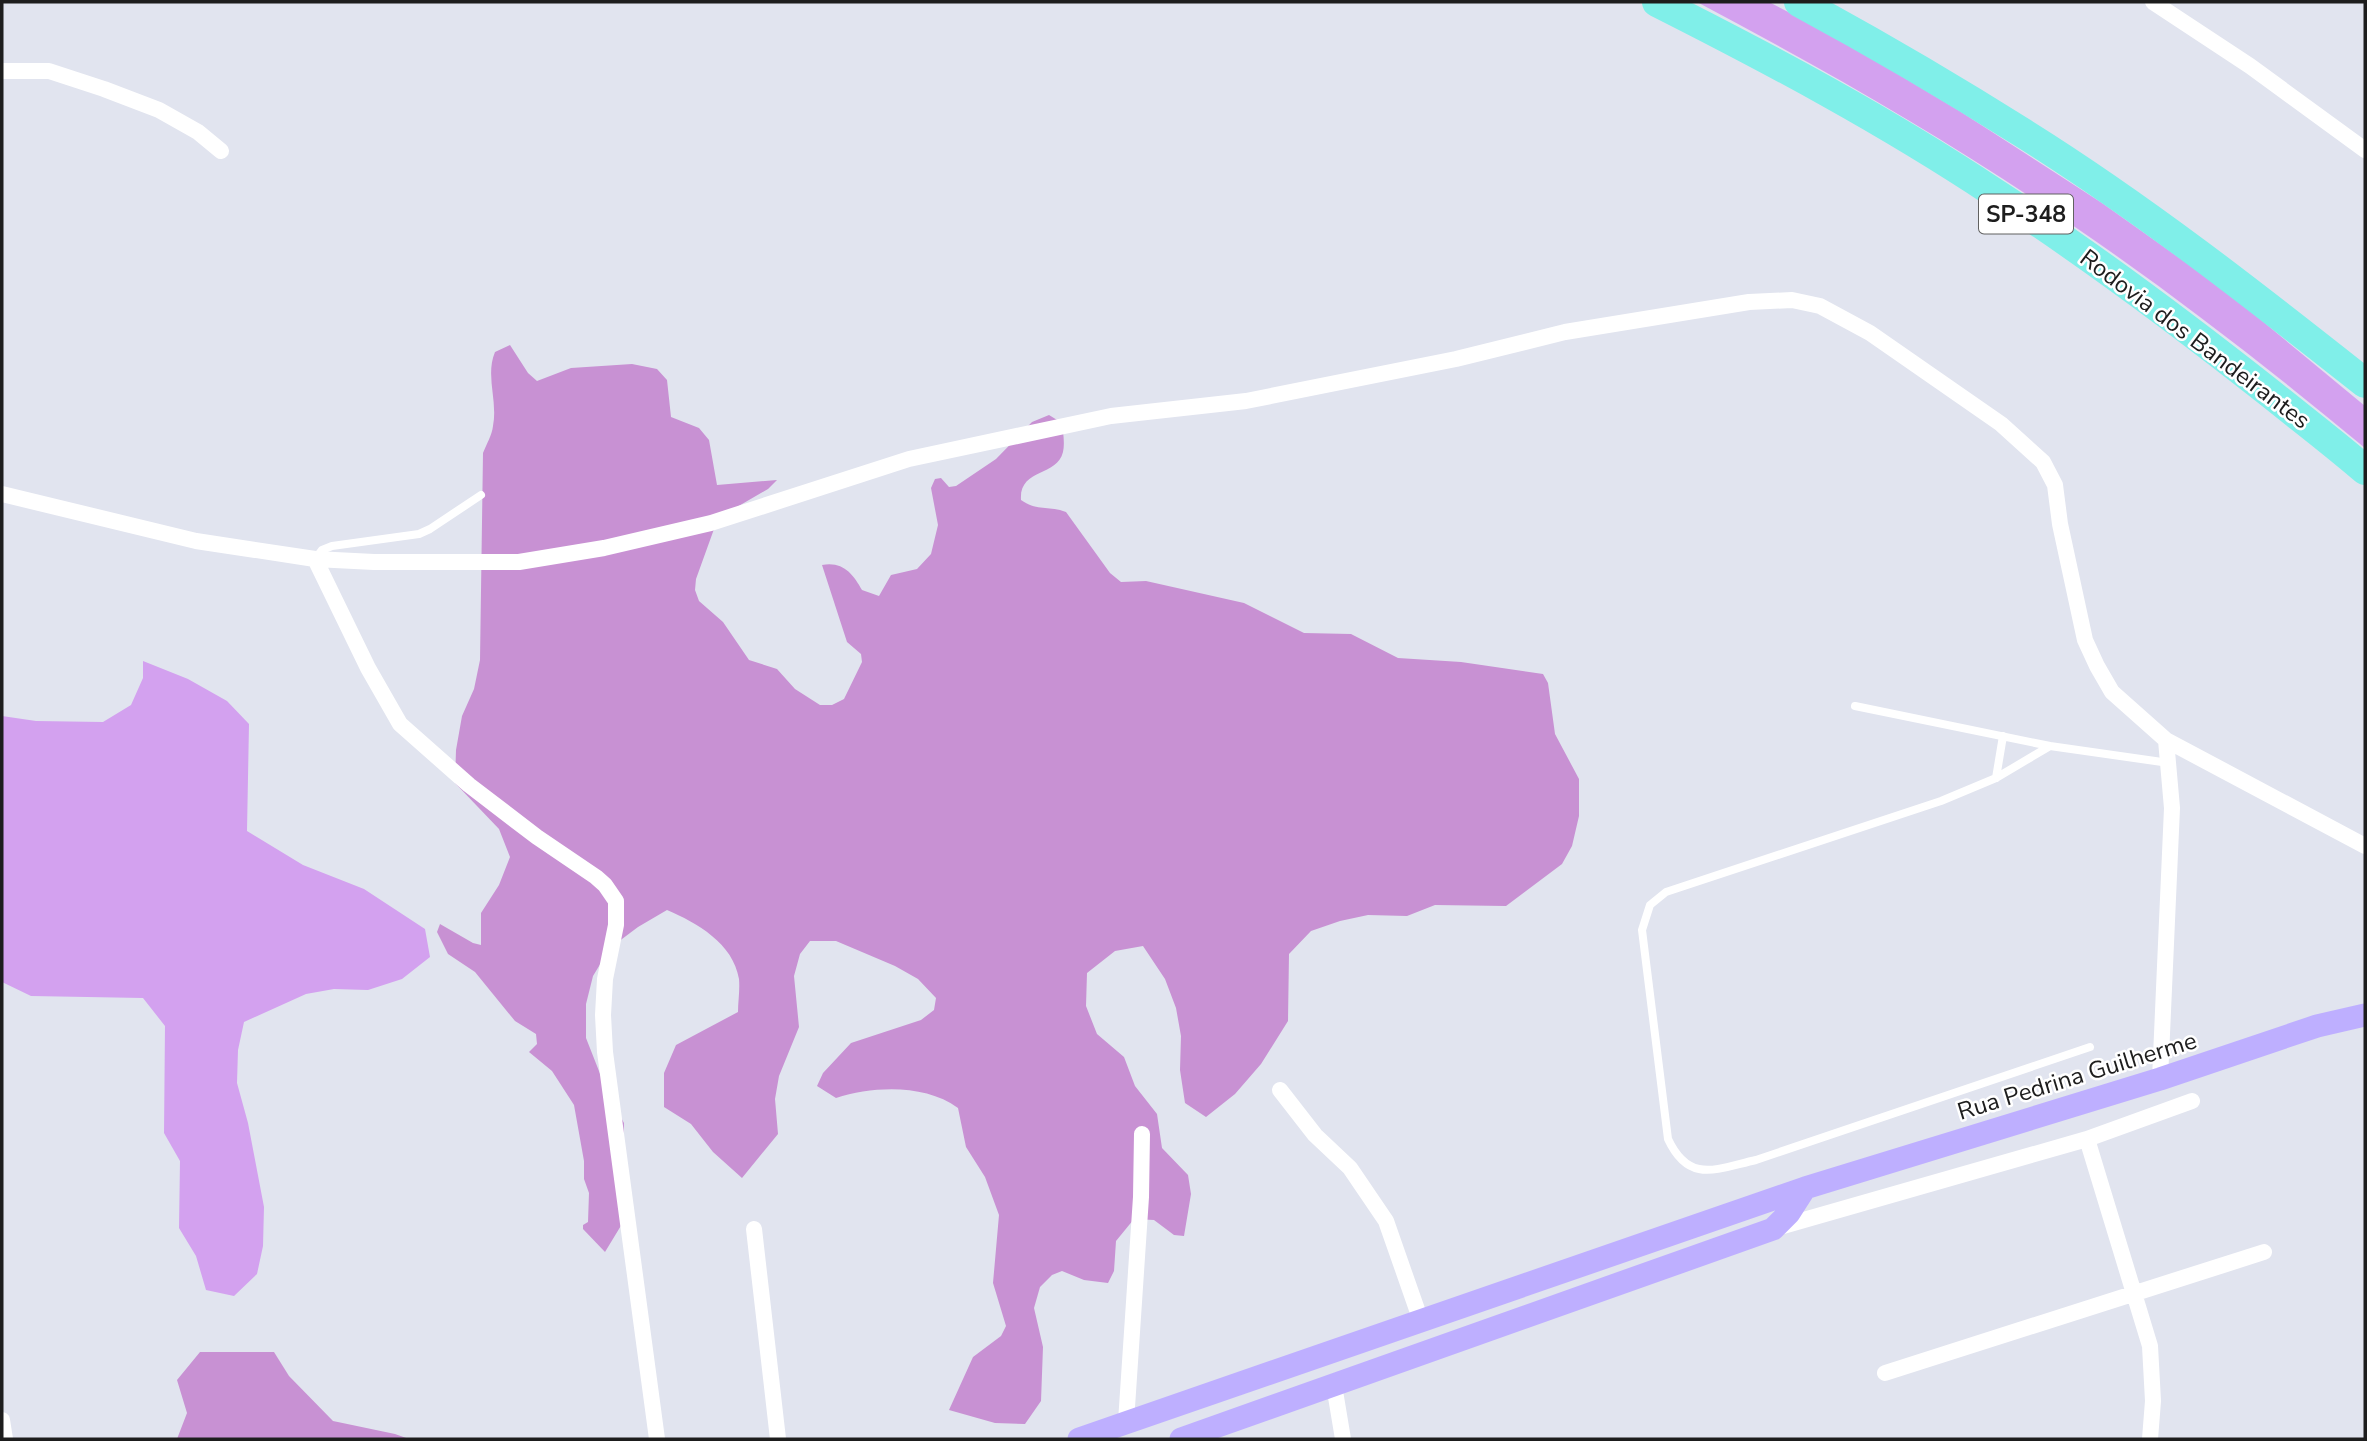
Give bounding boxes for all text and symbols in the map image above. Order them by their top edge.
road number: SP-348 [1979,195,2073,234]
street label: Rodovia dos Bandeirantes [2073,242,2317,436]
street label: Rua Pedrina Guilherme [1954,1024,2200,1128]

